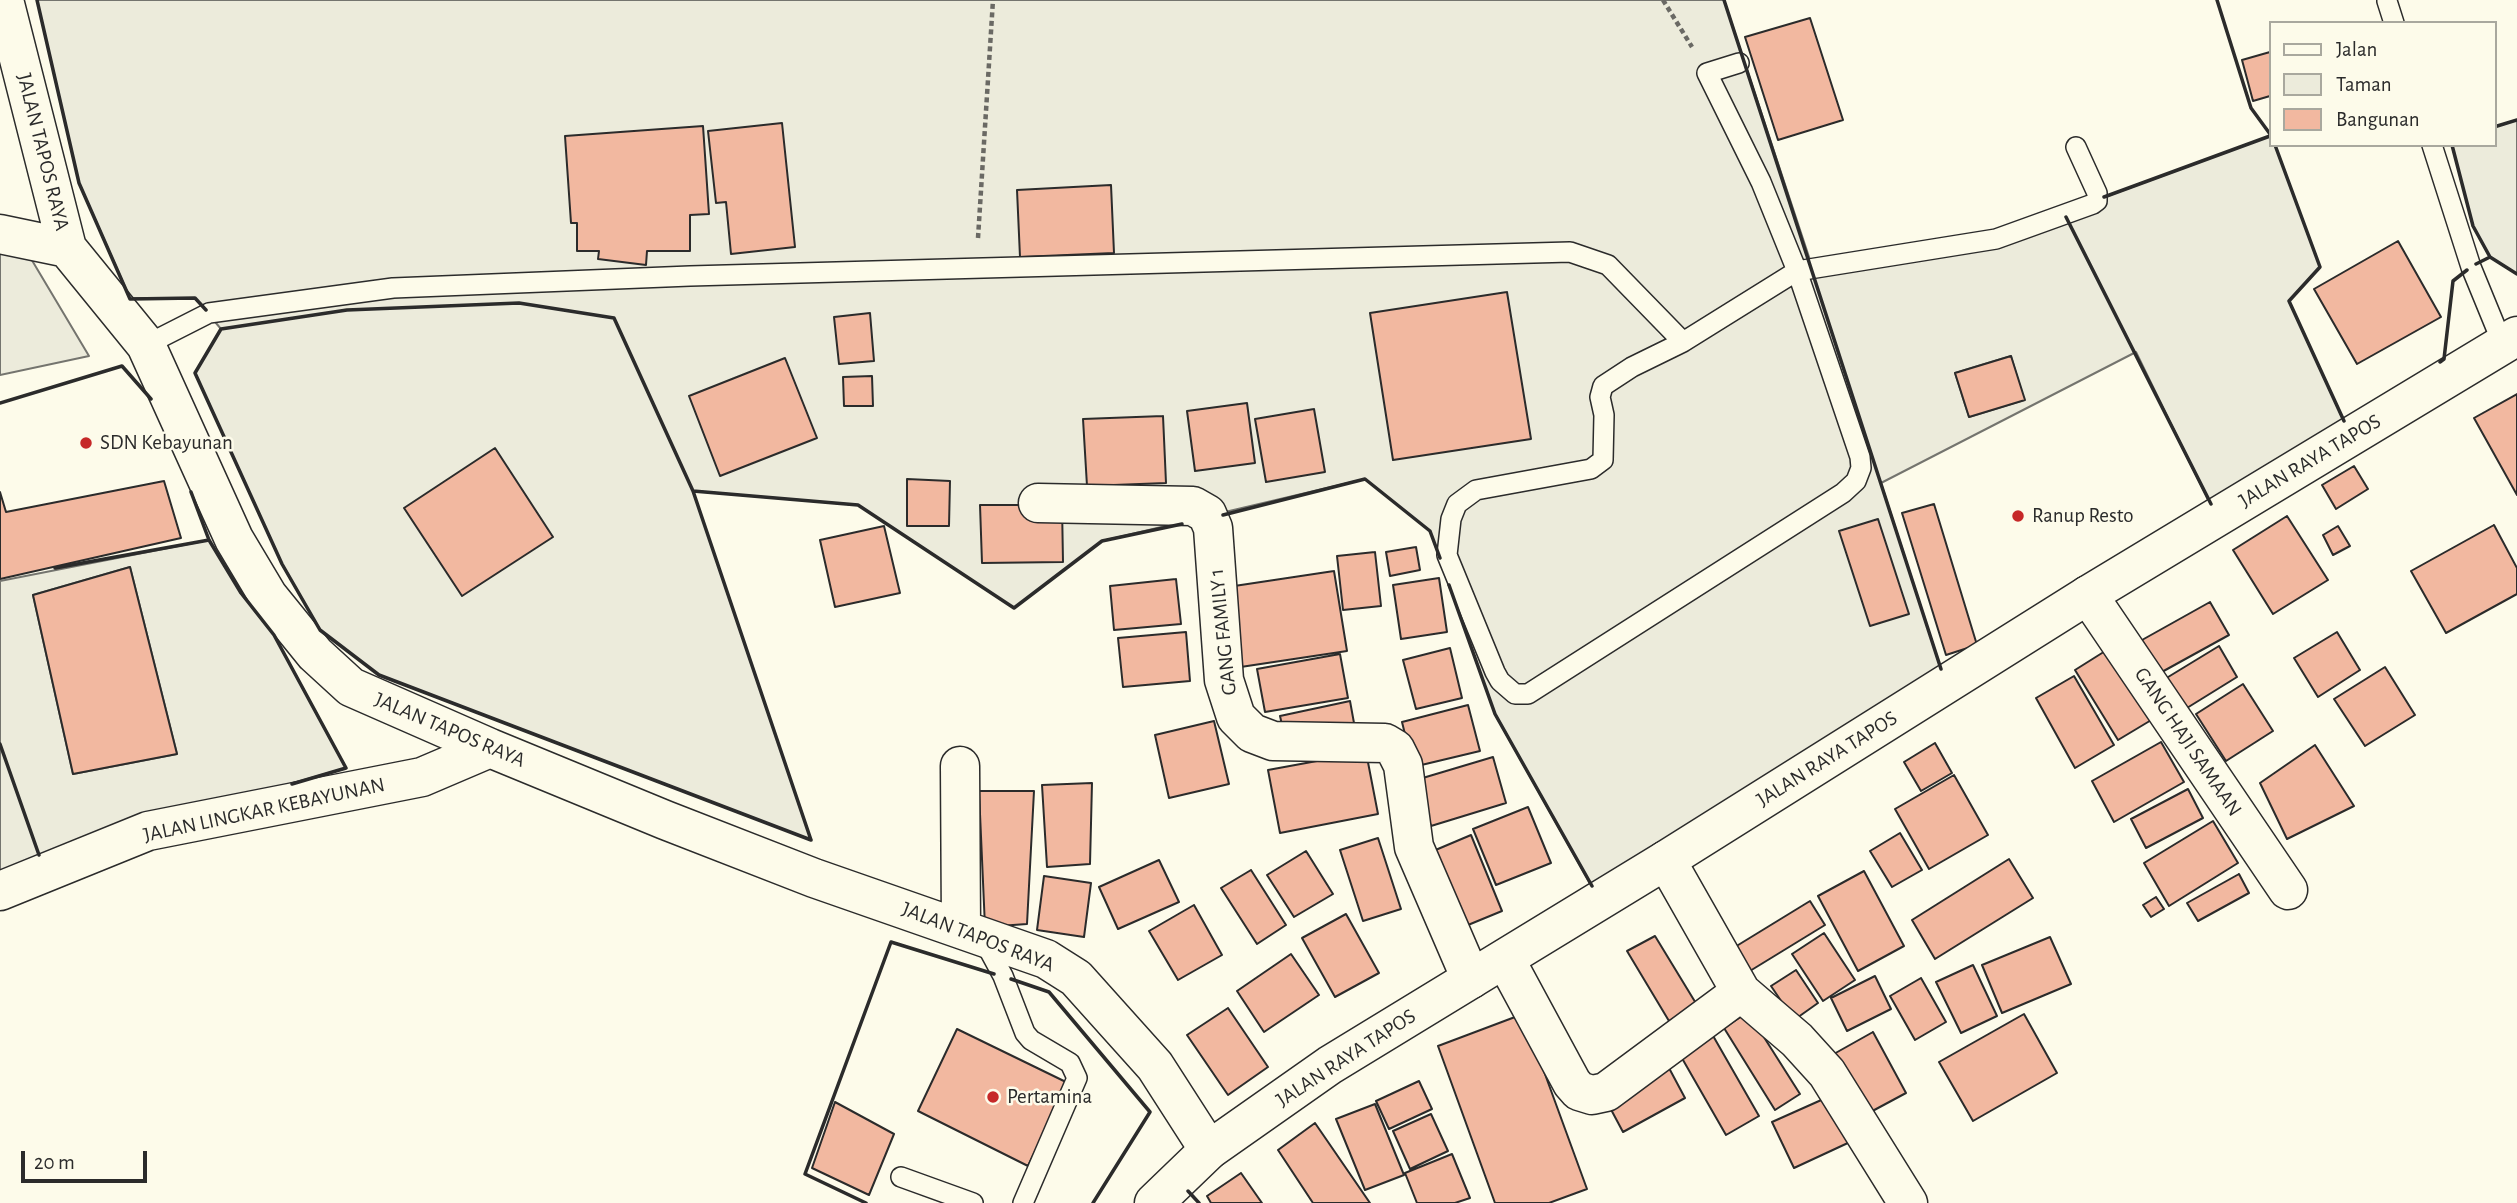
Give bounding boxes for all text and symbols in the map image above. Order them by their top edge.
legend [2268,21,2496,147]
text: Jalan [2336,39,2377,60]
street label: JALAN TAPOS RAYA [11,71,75,233]
text: Taman [2336,74,2392,95]
text: Bangunan [2336,109,2420,130]
street label: JALAN RAYA TAPOS [2234,409,2386,513]
place label: SDN Kebayunan [100,430,233,456]
marker: SDN Kebayunan [78,435,94,451]
place label: Ranup Resto [2032,503,2133,529]
marker: Ranup Resto [2010,508,2026,524]
street label: GANG FAMILY 1 [1204,567,1242,697]
street label: GANG HAJI SAMAAN [2129,663,2247,821]
street label: JALAN TAPOS RAYA [371,687,529,773]
street label: JALAN RAYA TAPOS [1752,706,1902,812]
street label: JALAN LINGKAR KEBAYUNAN [141,772,387,848]
street label: JALAN TAPOS RAYA [898,896,1058,978]
street label: JALAN RAYA TAPOS [1272,1004,1420,1112]
place label: Pertamina [1007,1084,1092,1110]
marker: Pertamina [985,1089,1001,1105]
scale bar [24,1136,150,1180]
text: 20 m [34,1152,75,1173]

